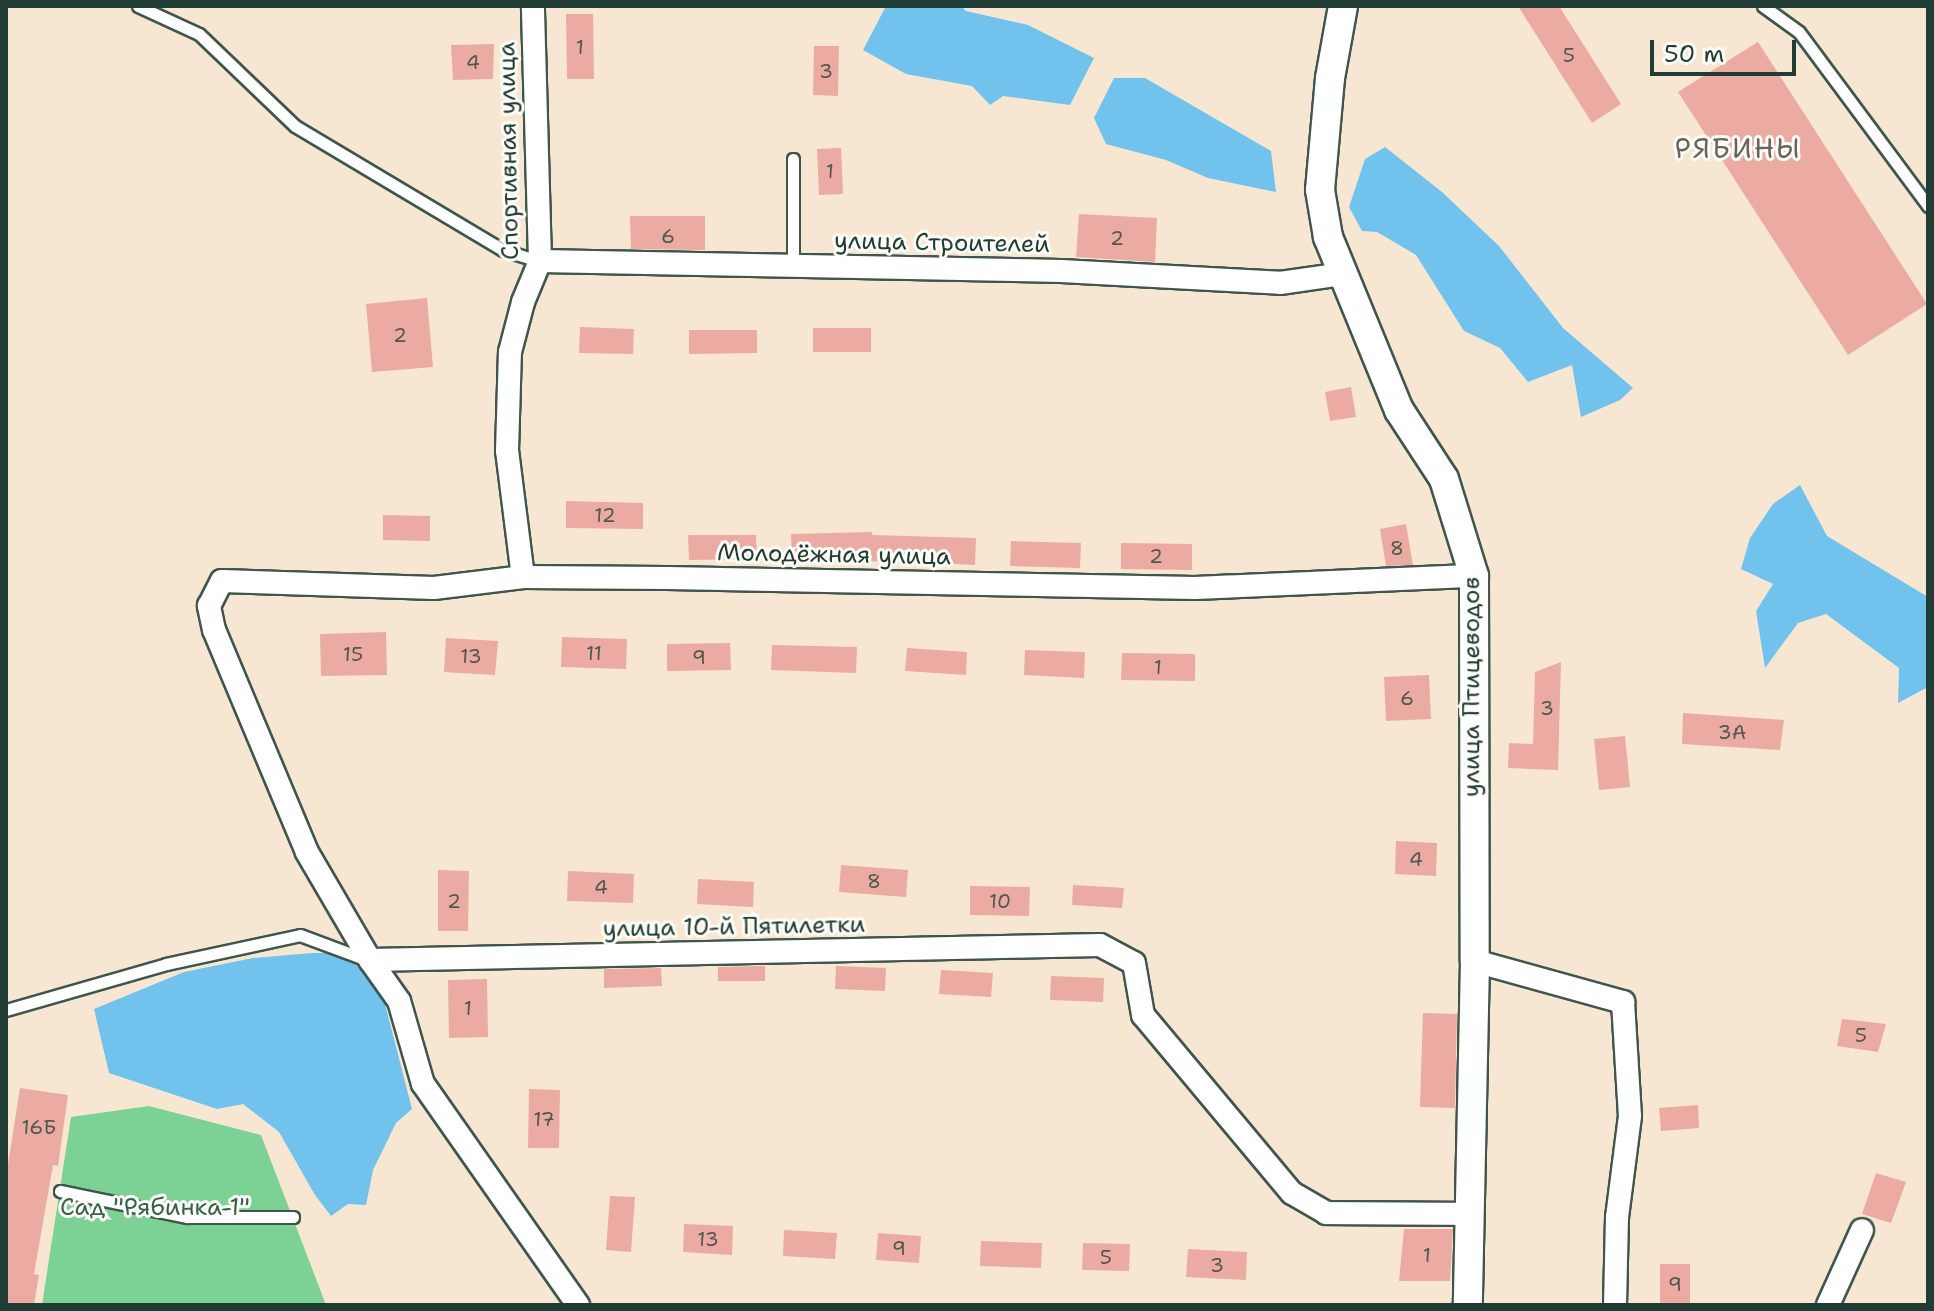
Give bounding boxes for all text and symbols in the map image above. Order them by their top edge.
scale bar [1654,24,1800,74]
house number: 1 [576,35,584,59]
text: 50 m [1664,38,1724,70]
street label: Спортивная улица [493,42,525,260]
house number: 5 [1563,43,1575,67]
house number: 4 [466,50,480,74]
house number: 3 [819,59,833,83]
district label: РЯБИНЫ [1674,131,1802,165]
house number: 1 [826,159,834,183]
house number: 6 [661,224,675,248]
house number: 2 [1110,226,1124,250]
street label: улица Строителей [834,227,1050,259]
house number: 2 [393,323,407,347]
house number: 12 [594,503,616,527]
house number: 8 [1390,536,1404,560]
street label: Молодёжная улица [717,539,951,571]
house number: 2 [1149,544,1163,568]
street label: улица Птицеводов [1458,577,1486,797]
house number: 11 [586,641,602,665]
house number: 15 [343,642,363,666]
house number: 13 [460,644,482,668]
house number: 9 [692,645,706,669]
house number: 1 [1154,655,1162,679]
house number: 6 [1400,686,1414,710]
house number: 3 [1540,696,1554,720]
house number: 3А [1718,720,1746,744]
house number: 4 [1409,847,1423,871]
house number: 8 [867,869,881,893]
house number: 4 [594,875,608,899]
house number: 2 [447,889,461,913]
house number: 10 [989,889,1011,913]
street label: улица 10-й Пятилетки [603,910,865,944]
house number: 1 [464,996,472,1020]
house number: 5 [1855,1023,1867,1047]
house number: 17 [533,1107,555,1131]
house number: 16Б [22,1115,56,1139]
park label: Сад "Рябинка-1" [60,1194,250,1222]
house number: 13 [697,1227,719,1251]
house number: 9 [892,1236,906,1260]
house number: 1 [1423,1243,1431,1267]
house number: 5 [1100,1245,1112,1269]
house number: 3 [1210,1253,1224,1277]
house number: 9 [1668,1272,1682,1296]

